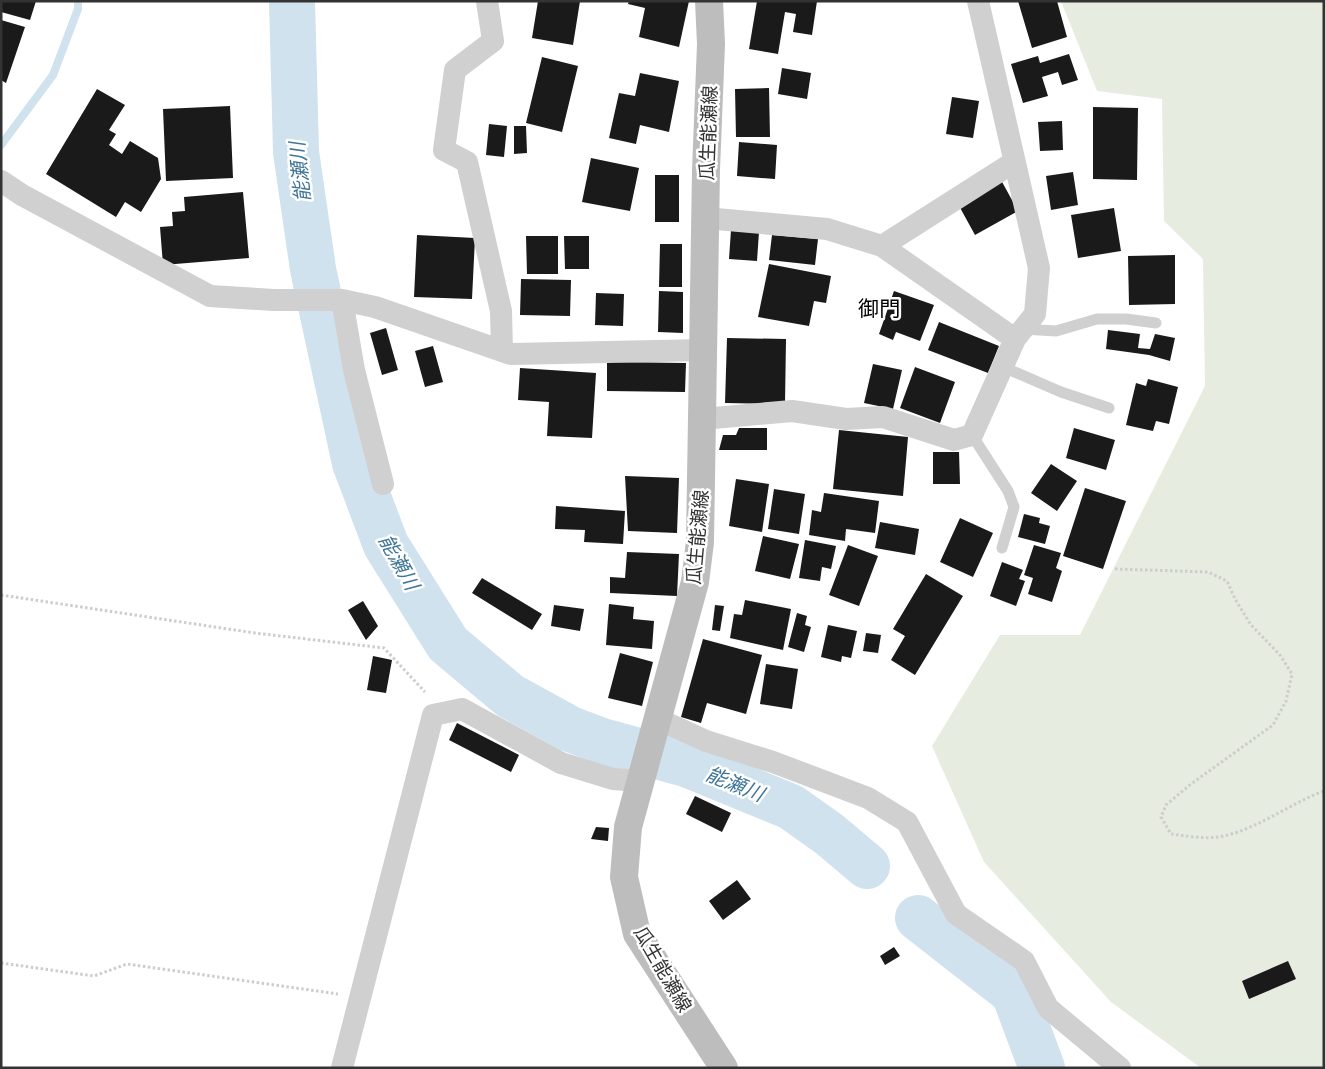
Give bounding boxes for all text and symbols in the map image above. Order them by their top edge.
street label: 瓜生能瀬線 [697,85,721,181]
water label: 能瀬川 [287,139,314,203]
district label: 御門 [858,298,900,320]
street label: 瓜生能瀬線 [684,489,712,585]
water label: 能瀬川 [375,531,423,595]
water label: 能瀬川 [703,763,768,806]
street label: 瓜生能瀬線 [630,923,695,1016]

